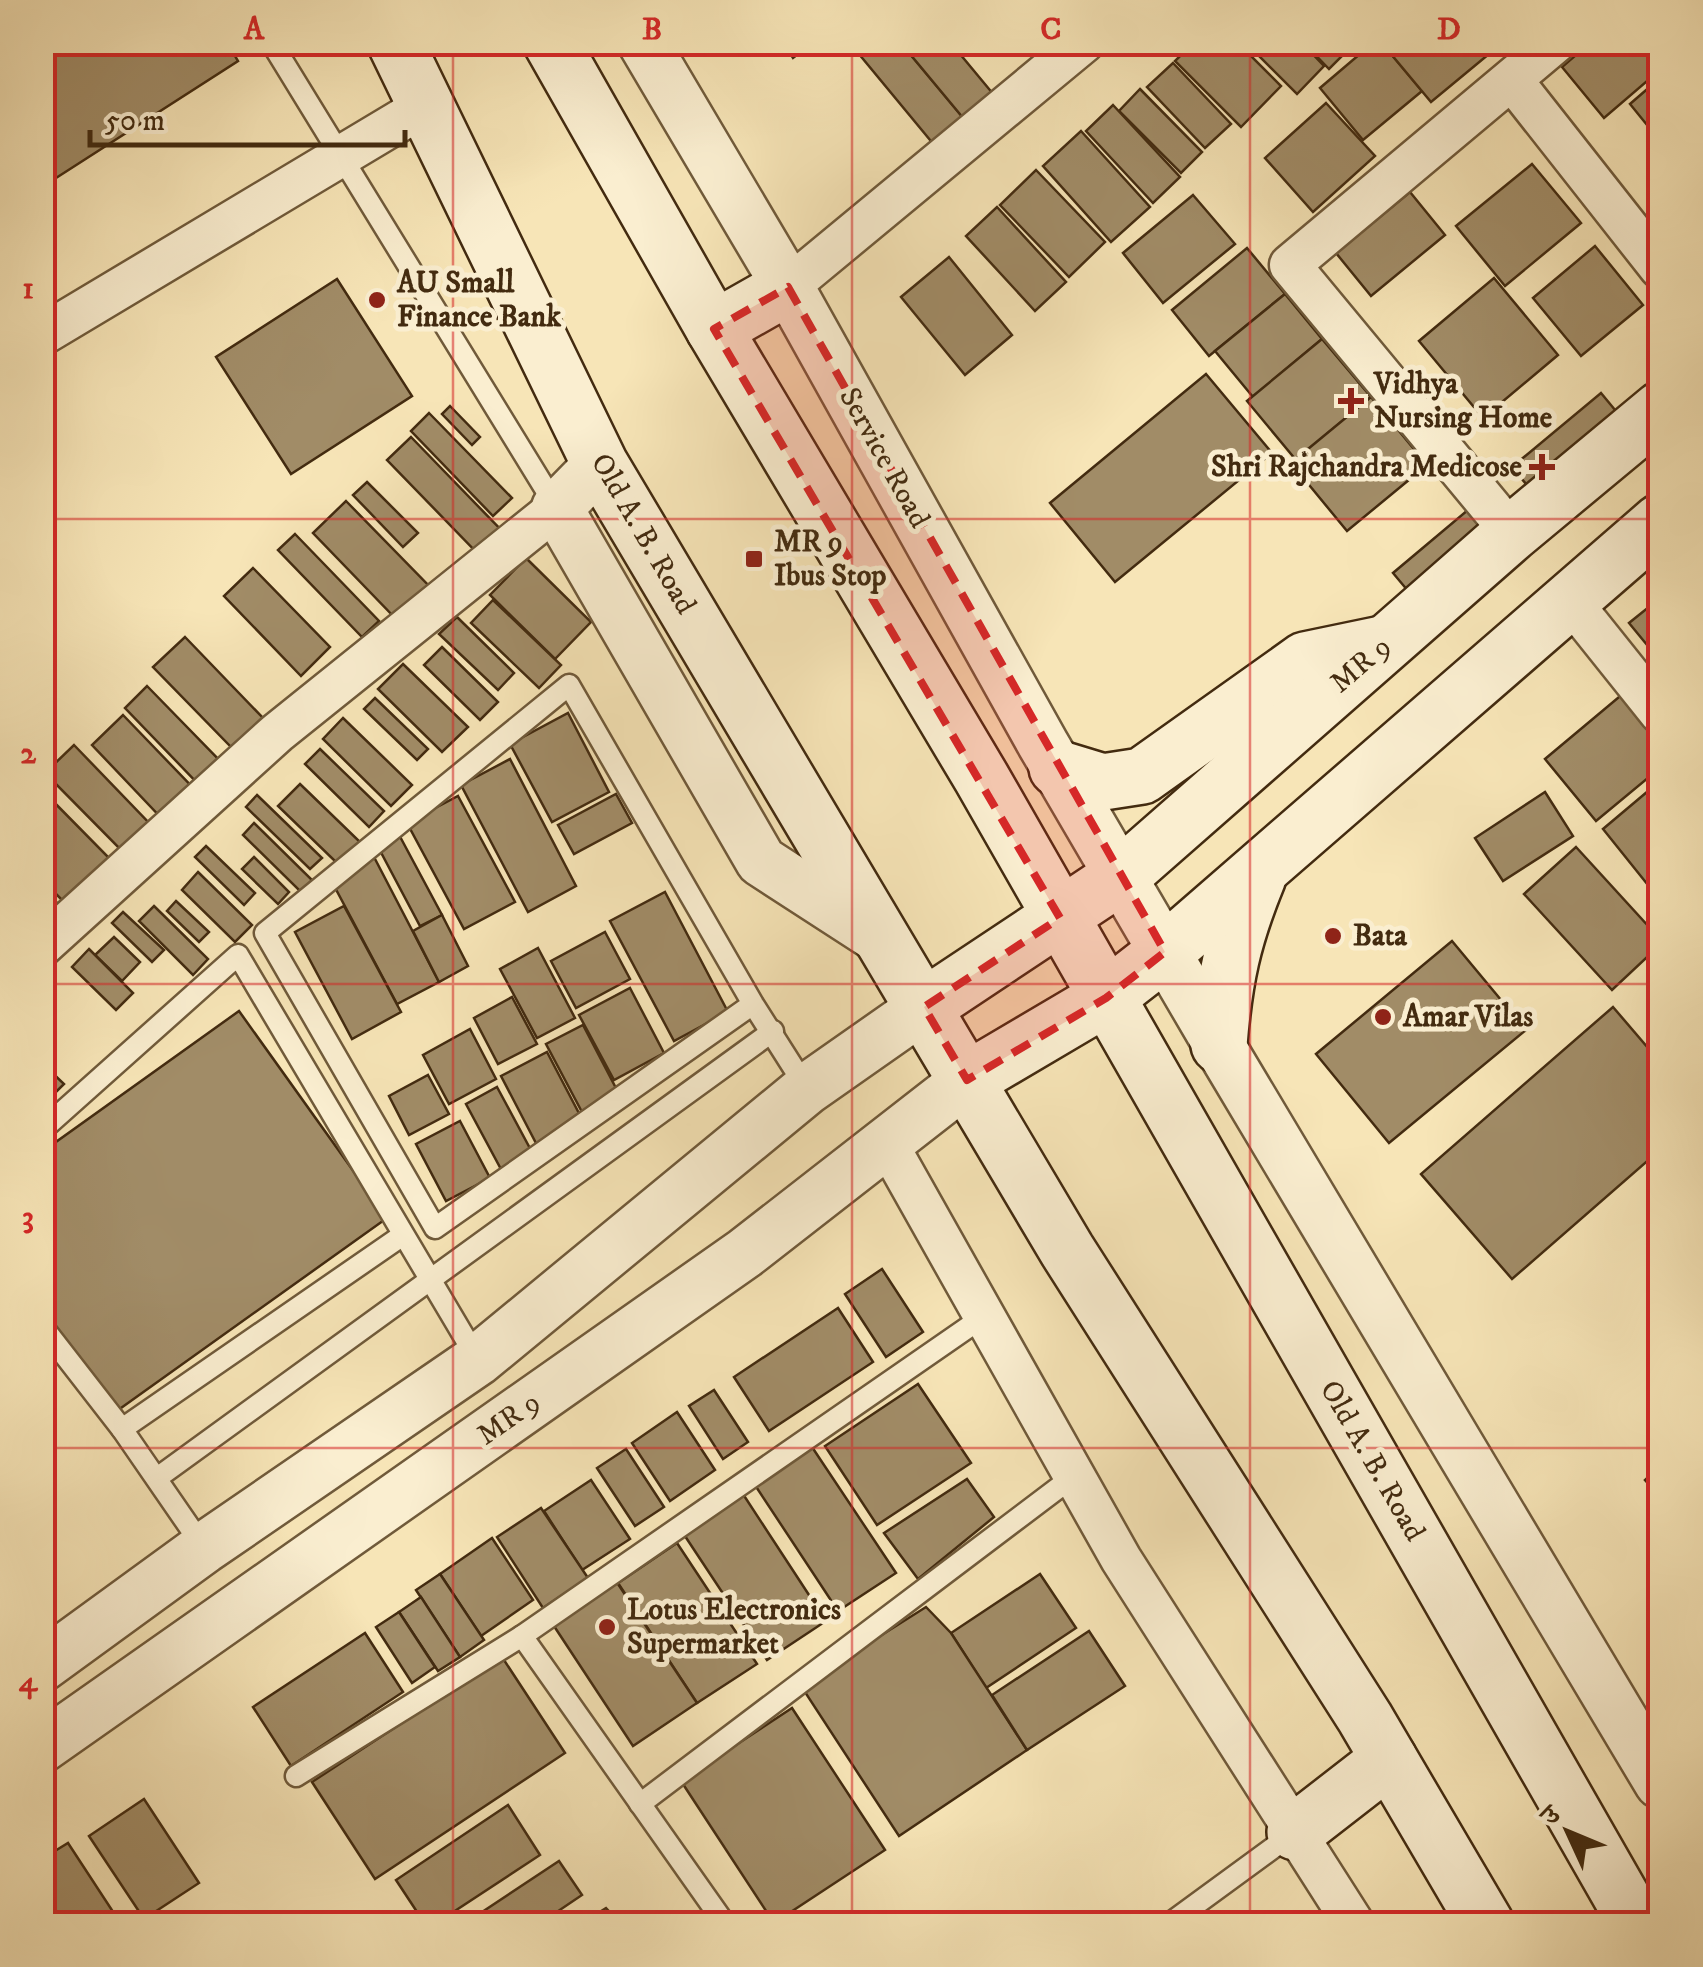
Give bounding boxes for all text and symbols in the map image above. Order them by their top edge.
text: A [243,10,266,50]
text: B [642,10,662,50]
text: C [1040,10,1062,50]
text: D [1437,10,1461,50]
scale bar [90,85,405,147]
text: 50 m [105,103,165,140]
place label: AU Small Finance Bank [396,265,562,336]
text: 1 [22,269,34,309]
marker: AU Small Finance Bank [366,289,388,311]
place label: Vidhya Nursing Home [1373,366,1553,437]
street label: Service Road [830,381,938,535]
marker: Vidhya Nursing Home [1338,388,1364,414]
street label: Old A. B. Road [582,447,704,621]
place label: Shri Rajchandra Medicose [1211,449,1523,486]
marker: Shri Rajchandra Medicose [1531,456,1553,478]
place label: MR 9 Ibus Stop [774,524,886,595]
marker: MR 9 Ibus Stop [743,548,765,570]
street label: MR 9 [1323,628,1399,702]
text: 2 [20,734,36,774]
place label: Bata [1353,918,1408,955]
marker: Bata [1322,925,1344,947]
place label: Amar Vilas [1402,999,1533,1036]
marker: Amar Vilas [1372,1006,1394,1028]
text: 3 [22,1198,34,1238]
street label: Old A. B. Road [1311,1374,1433,1548]
street label: MR 9 [470,1384,548,1454]
place label: Lotus Electronics Supermarket [627,1592,841,1663]
marker: Lotus Electronics Supermarket [596,1616,618,1638]
text: 4 [19,1662,39,1702]
north arrow [1518,1782,1618,1882]
text: उ [1532,1797,1570,1834]

